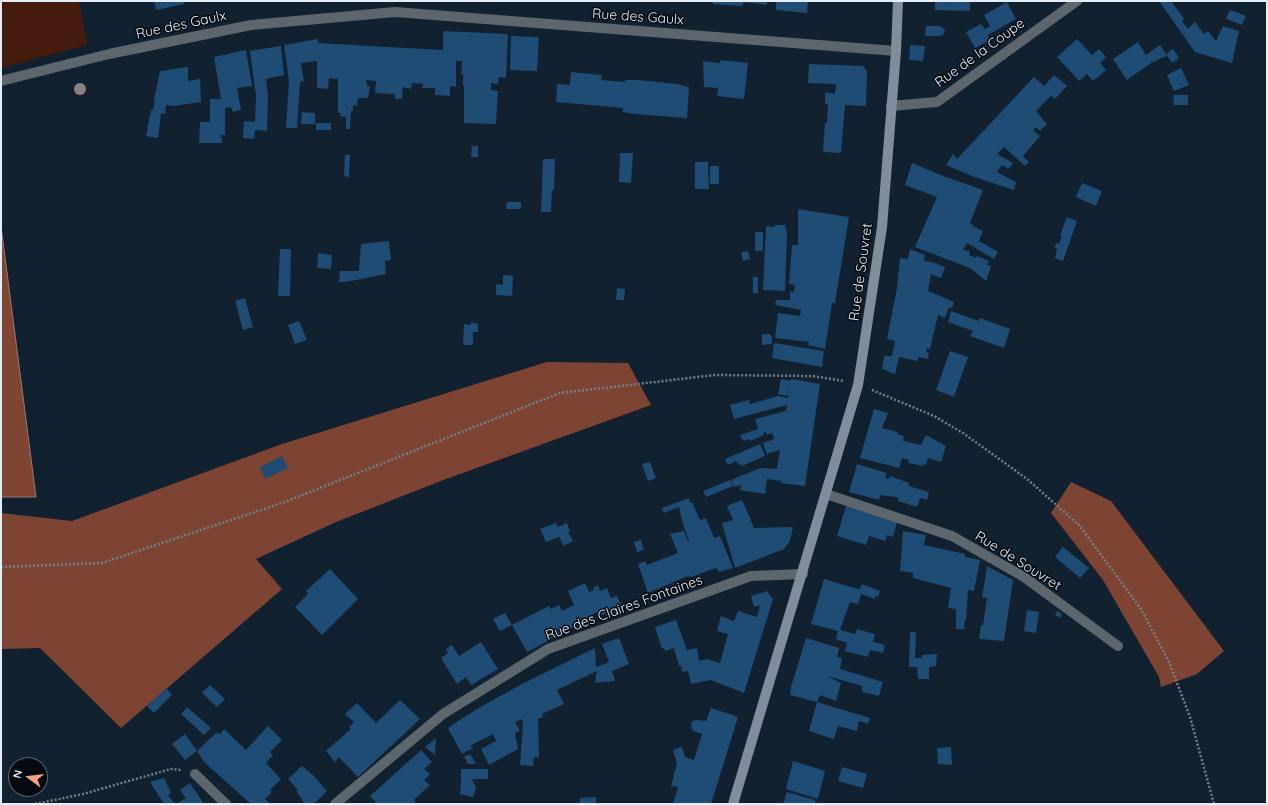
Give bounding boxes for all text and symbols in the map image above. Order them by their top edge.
street label: Rue des Gaulx [592,5,684,29]
street label: Rue des Gaulx [134,7,228,43]
street label: Rue de la Coupe [932,15,1028,91]
street label: Rue de Souvret [846,222,876,322]
street label: Rue de Souvret [972,528,1064,594]
street label: Rue des Claires Fontaines [543,572,705,644]
north arrow [8,757,48,797]
text: N [10,768,25,780]

